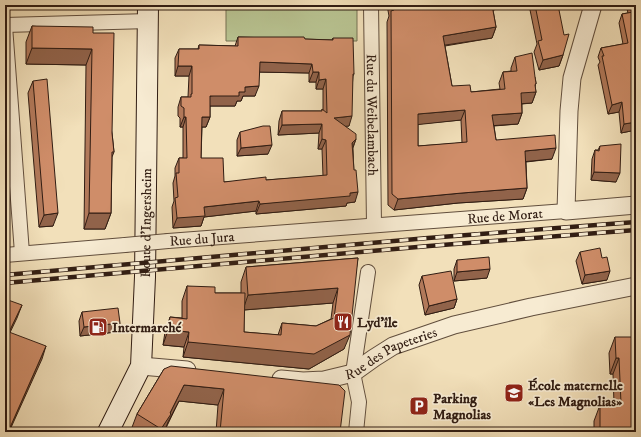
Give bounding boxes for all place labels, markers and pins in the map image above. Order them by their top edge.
restaurant icon: Lyd'île [332,311,354,333]
place label: Lyd'île [357,314,398,332]
fuel station icon: Intermarché [87,316,109,338]
place label: Intermarché [112,319,181,337]
place label: École maternelle «Les Magnolias» [528,377,623,411]
school or university icon: École maternelle «Les Magnolias» [503,382,525,404]
place label: Parking Magnolias [433,390,491,424]
parking icon: Parking Magnolias [408,395,430,417]

